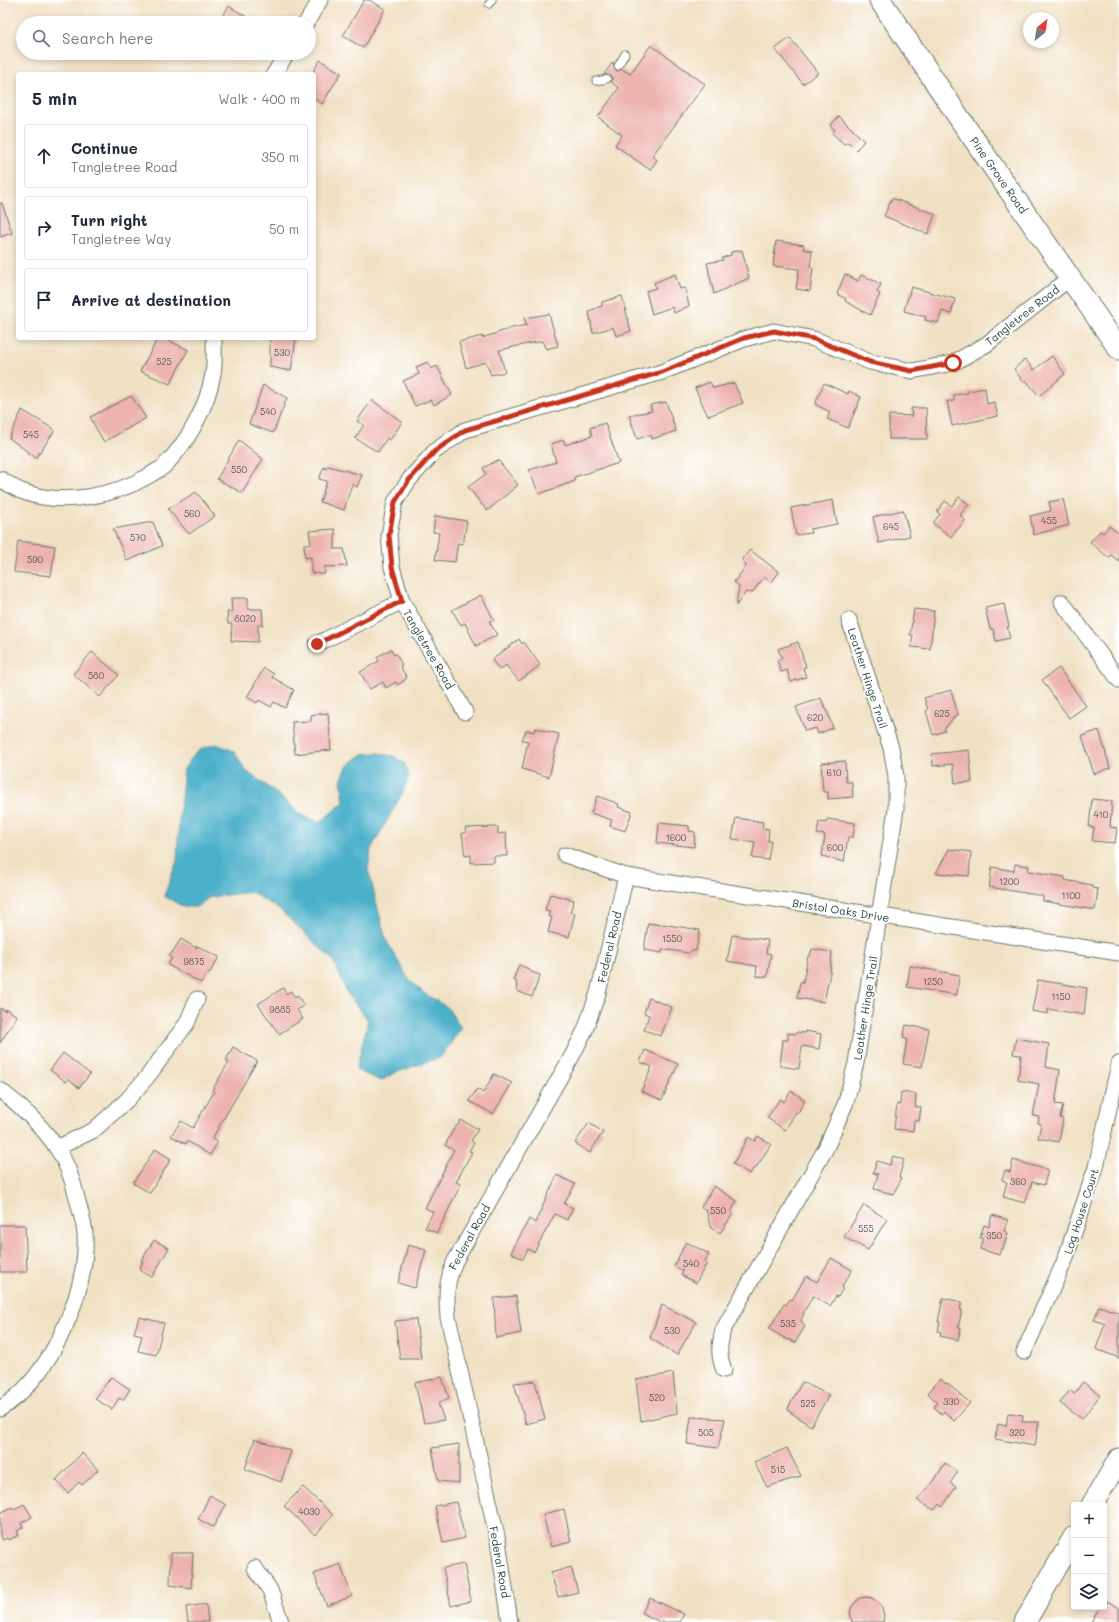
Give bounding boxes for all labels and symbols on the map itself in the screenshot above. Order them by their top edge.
north arrow [1023,12,1059,48]
street label: Pine Grove Road [967,134,1031,216]
street label: Tangletree Road [982,281,1062,349]
house number: 530 [274,347,290,358]
route start [944,354,962,372]
house number: 525 [156,356,172,367]
house number: 540 [260,406,276,417]
house number: 545 [23,429,39,440]
house number: 550 [231,464,247,475]
house number: 560 [184,508,201,519]
house number: 455 [1041,515,1057,526]
house number: 645 [883,521,899,532]
house number: 570 [130,532,146,543]
house number: 590 [27,554,44,565]
street label: Tangletree Road [400,606,458,692]
house number: 8020 [234,613,256,624]
street label: Leather Hinge Trail [845,626,891,730]
route end [308,635,326,653]
house number: 580 [88,670,105,681]
house number: 625 [934,708,950,719]
house number: 620 [807,712,823,723]
house number: 610 [826,767,842,778]
house number: 410 [1094,809,1109,820]
house number: 1600 [666,832,687,843]
house number: 600 [827,842,844,853]
house number: 1200 [999,876,1020,887]
house number: 1100 [1061,890,1081,901]
street label: Bristol Oaks Drive [791,895,891,925]
street label: Federal Road [594,910,624,984]
house number: 1550 [662,933,682,944]
street label: Leather Hinge Trail [849,955,881,1061]
house number: 9875 [183,956,205,967]
house number: 1250 [923,976,943,987]
house number: 1150 [1052,991,1071,1002]
house number: 9885 [269,1004,291,1015]
street label: Log House Court [1060,1166,1102,1256]
house number: 360 [1010,1176,1027,1187]
street label: Federal Road [445,1202,493,1272]
house number: 550 [710,1205,726,1216]
house number: 555 [858,1223,874,1234]
house number: 350 [986,1230,1002,1241]
house number: 540 [683,1258,699,1269]
house number: 535 [780,1318,796,1329]
house number: 530 [664,1325,680,1336]
house number: 520 [649,1392,665,1403]
house number: 330 [943,1396,959,1407]
house number: 525 [800,1398,816,1409]
house number: 505 [698,1427,714,1438]
house number: 320 [1009,1427,1025,1438]
house number: 515 [771,1464,785,1475]
house number: 4030 [298,1506,320,1517]
street label: Federal Road [486,1525,514,1599]

